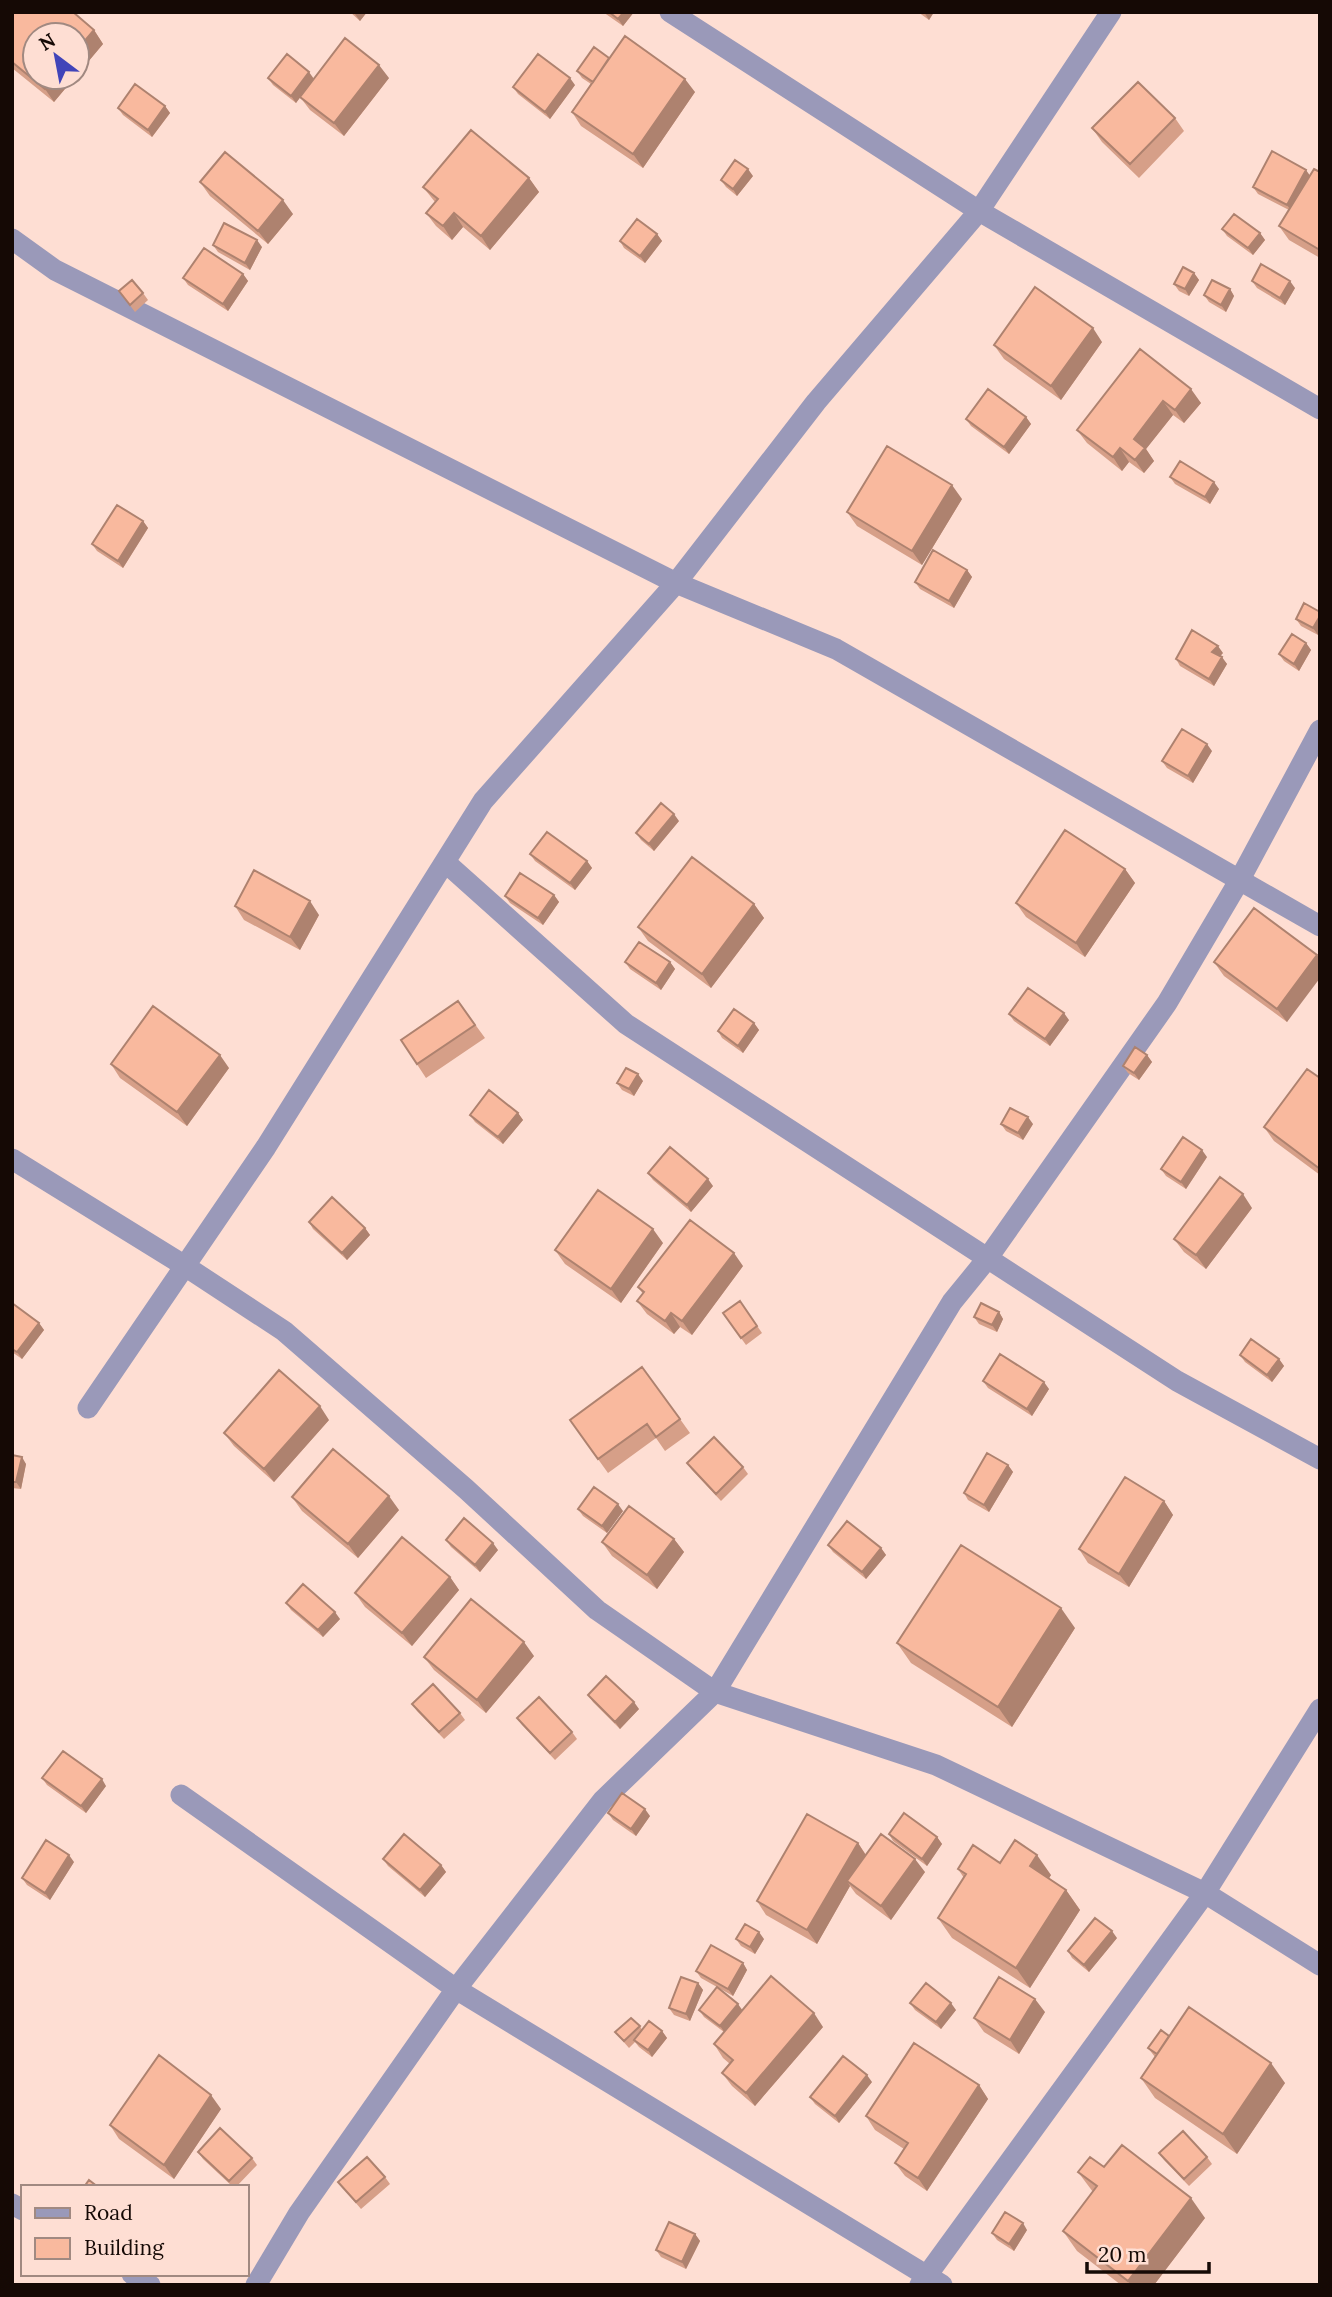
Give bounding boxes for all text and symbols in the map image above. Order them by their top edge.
north arrow [21,21,91,91]
text: N [34,27,60,56]
legend [21,2185,248,2276]
text: Road [84,2199,133,2226]
scale bar [1087,2230,1210,2274]
text: Building [84,2234,164,2261]
text: 20 m [1098,2241,1147,2268]

